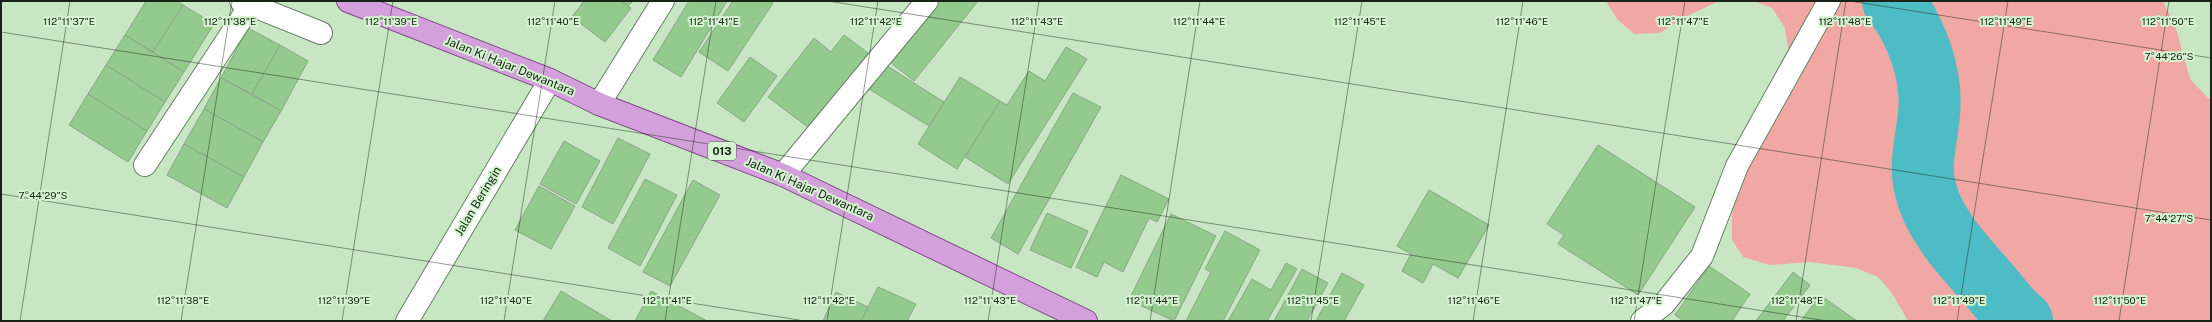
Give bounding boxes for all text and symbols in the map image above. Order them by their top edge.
text: 112°11'37"E [43,15,95,27]
text: 112°11'38"E [204,15,256,27]
text: 112°11'39"E [365,15,417,27]
text: 112°11'40"E [527,15,579,27]
text: 112°11'41"E [689,15,739,27]
text: 112°11'42"E [850,15,902,27]
text: 112°11'43"E [1011,15,1063,27]
text: 112°11'44"E [1173,15,1225,27]
text: 112°11'45"E [1334,15,1386,27]
text: 112°11'46"E [1496,15,1548,27]
text: 112°11'47"E [1657,15,1709,27]
text: 112°11'48"E [1819,15,1871,27]
text: 112°11'49"E [1980,15,2032,27]
text: 112°11'50"E [2142,15,2194,27]
street label: Jalan Ki Hajar Dewantara [443,34,577,98]
text: 7°44'26"S [2145,50,2194,62]
road number: 013 [708,142,736,160]
street label: Jalan Ki Hajar Dewantara [744,154,876,224]
street label: Jalan Beringin [452,164,504,238]
text: 7°44'29"S [19,189,68,201]
text: 7°44'27"S [2145,212,2194,224]
text: 112°11'38"E [157,294,209,306]
text: 112°11'39"E [318,294,370,306]
text: 112°11'40"E [480,294,532,306]
text: 112°11'41"E [642,294,692,306]
text: 112°11'42"E [803,294,855,306]
text: 112°11'43"E [964,294,1016,306]
text: 112°11'44"E [1126,294,1178,306]
text: 112°11'45"E [1287,294,1339,306]
text: 112°11'46"E [1448,294,1500,306]
text: 112°11'47"E [1610,294,1662,306]
text: 112°11'48"E [1771,294,1823,306]
text: 112°11'49"E [1933,294,1985,306]
text: 112°11'50"E [2094,294,2146,306]

